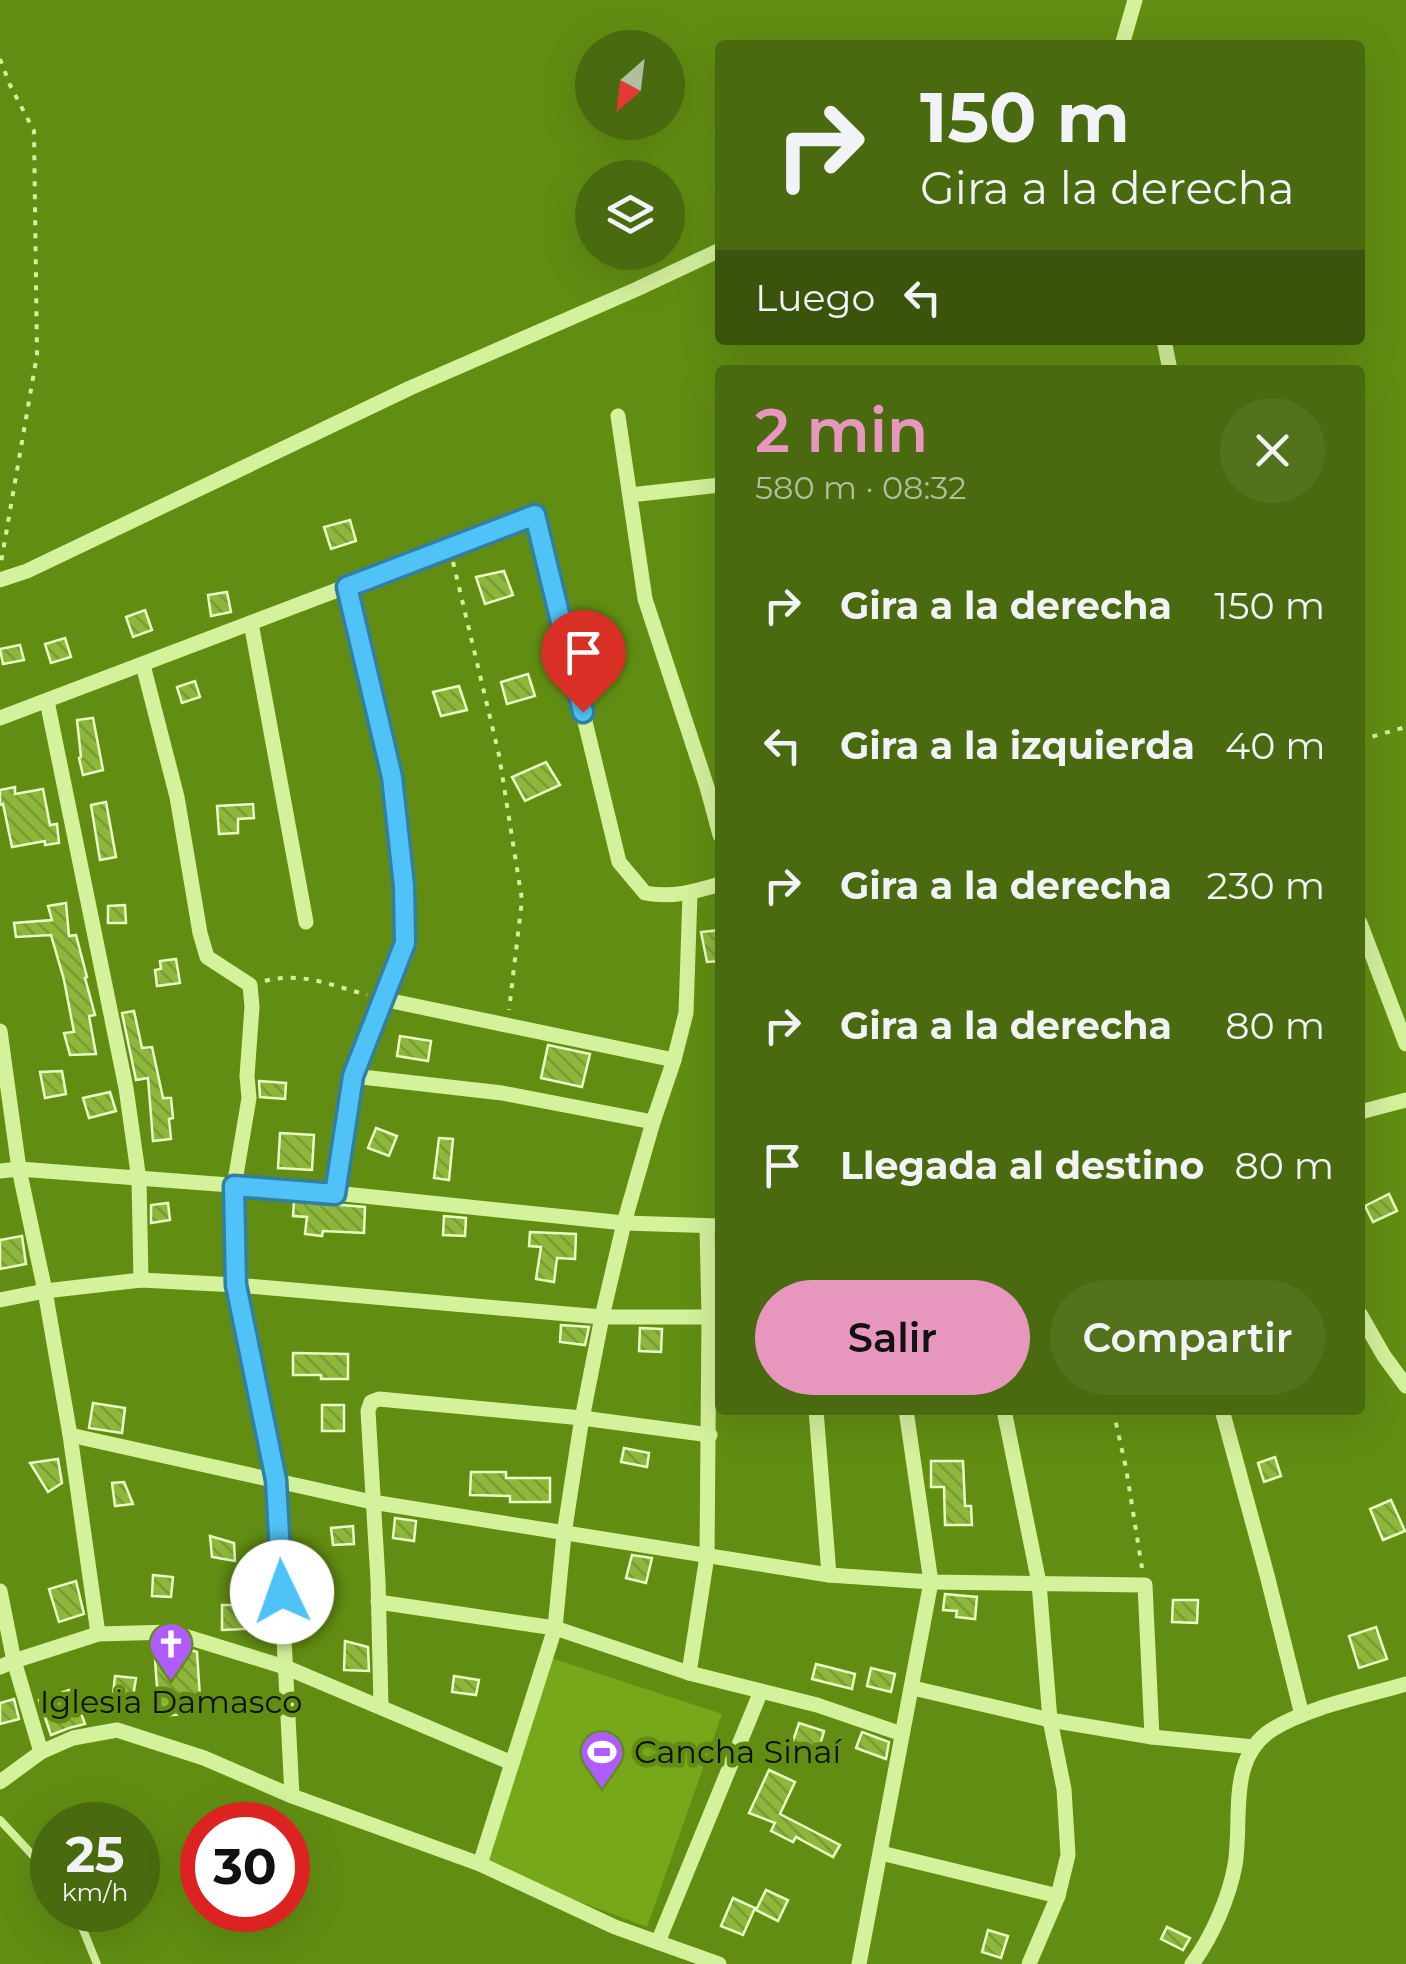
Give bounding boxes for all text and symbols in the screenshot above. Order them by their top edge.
north arrow [575,30,685,140]
map controls [575,30,685,270]
text: 150 m [920,74,1130,160]
icon: right [755,80,885,210]
button: layers [575,160,685,270]
text: Gira a la derecha [920,160,1295,215]
icon: left [895,270,950,325]
text: Luego [755,274,875,321]
text: 2 min [755,394,928,467]
button: close [1220,398,1325,503]
text: 580 m · 08:32 [755,468,966,507]
icon: right [755,578,810,633]
text: Gira a la derecha [840,582,1172,629]
text: 150 m [1214,582,1325,629]
pin [541,610,626,713]
icon: arrive [556,625,611,680]
icon: left [755,718,810,773]
text: Gira a la izquierda [840,722,1195,769]
text: 40 m [1225,722,1326,769]
icon: right [755,858,810,913]
text: Gira a la derecha [840,862,1172,909]
text: 230 m [1207,862,1325,909]
icon: right [755,998,810,1053]
text: Gira a la derecha [840,1002,1172,1049]
text: 80 m [1225,1002,1325,1049]
icon: arrive [755,1138,810,1193]
text: Llegada al destino [840,1142,1204,1189]
text: 80 m [1234,1142,1334,1189]
button: Salir [755,1280,1030,1395]
button: Compartir [1050,1280,1325,1395]
position arrow [230,1540,334,1644]
church icon: Iglesia Damasco [148,1621,194,1682]
place label: Iglesia Damasco [40,1682,302,1721]
sports icon: Cancha Sinaí [579,1729,625,1790]
place label: Cancha Sinaí [634,1732,842,1771]
speed limit sign: 30 [180,1802,310,1932]
text: 25 [65,1824,125,1885]
text: km/h [62,1877,128,1907]

